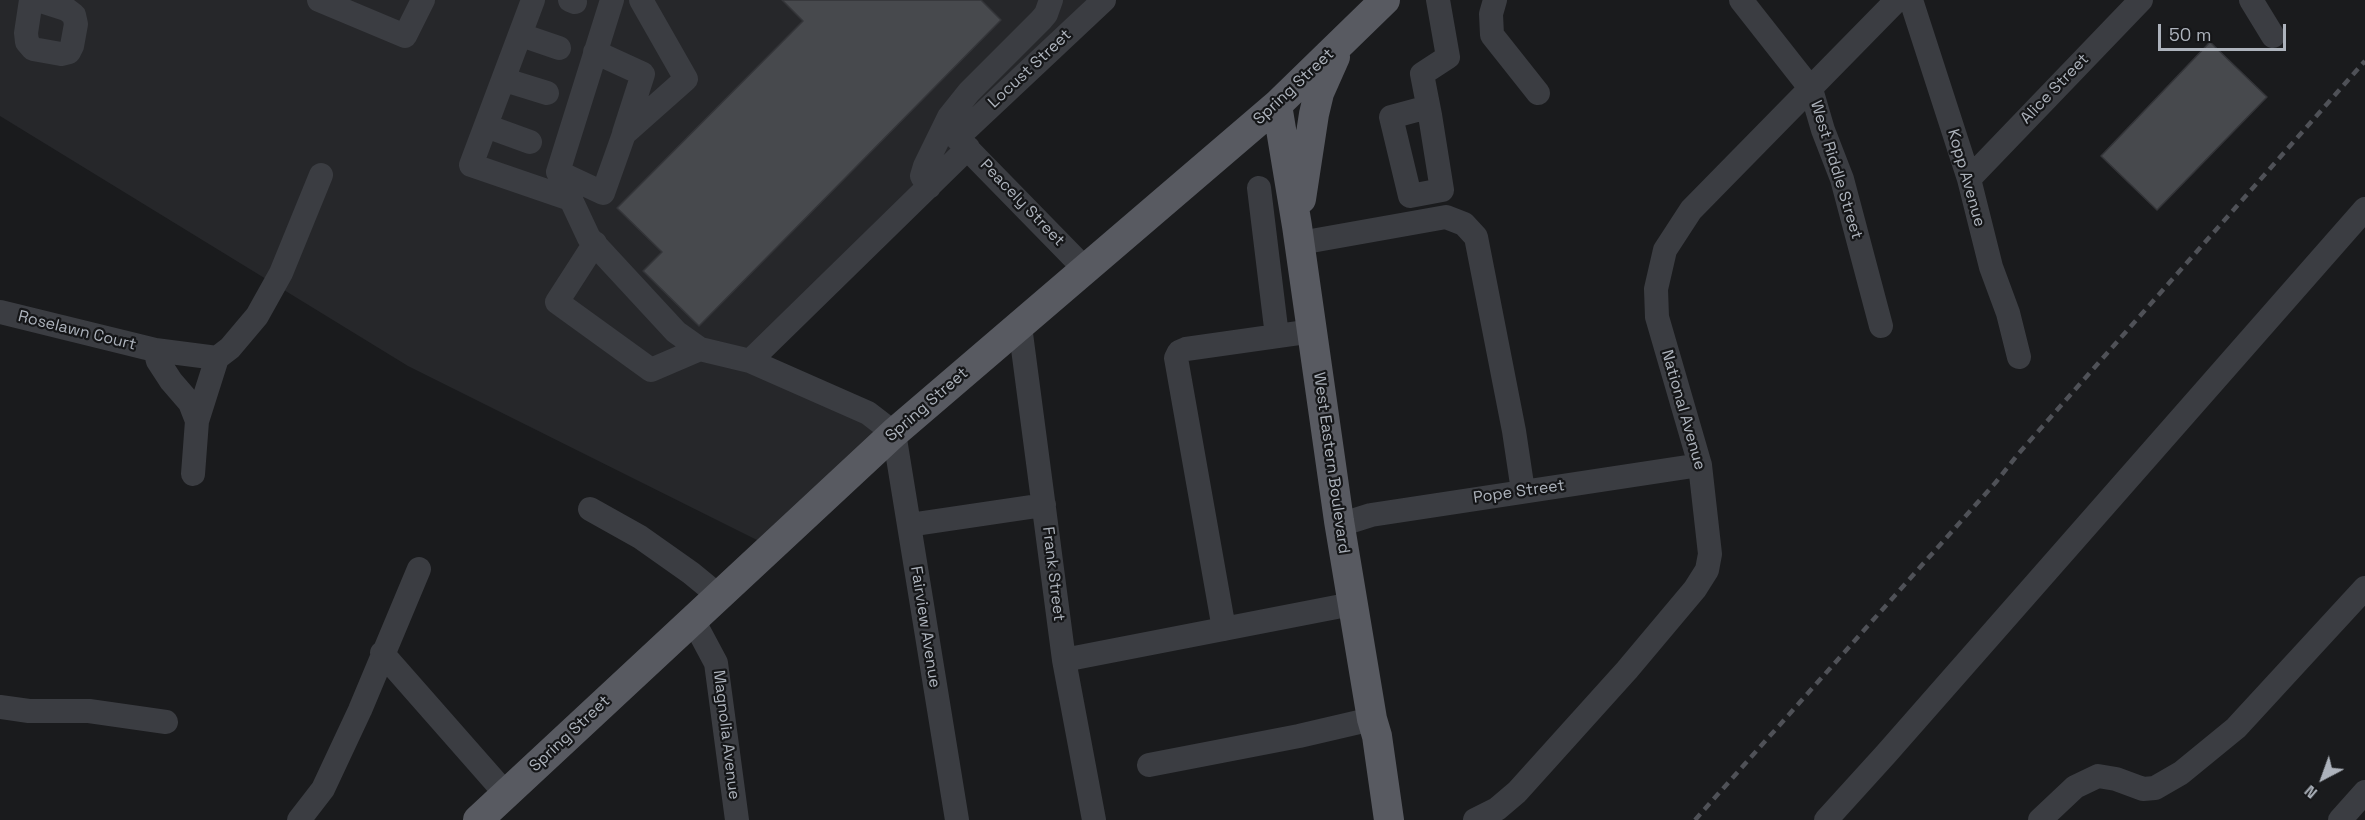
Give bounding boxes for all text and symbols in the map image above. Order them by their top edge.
scale bar [2161,12,2288,50]
text: 50 m [2169,23,2211,46]
street label: Locust Street [984,26,1076,112]
street label: Spring Street [1250,45,1338,129]
street label: Alice Street [2017,50,2093,128]
street label: West Riddle Street [1806,98,1866,242]
street label: Kopp Avenue [1943,127,1989,229]
street label: Peacely Street [976,155,1068,251]
street label: Roselawn Court [16,307,138,355]
street label: National Avenue [1657,348,1709,472]
street label: Spring Street [882,364,972,446]
street label: West Eastern Boulevard [1309,371,1353,555]
street label: Pope Street [1472,476,1566,508]
street label: Frank Street [1038,526,1068,622]
street label: Fairview Avenue [906,565,944,689]
street label: Magnolia Avenue [709,669,743,801]
street label: Spring Street [526,692,614,776]
north arrow [2293,748,2353,808]
text: N [2300,781,2322,803]

